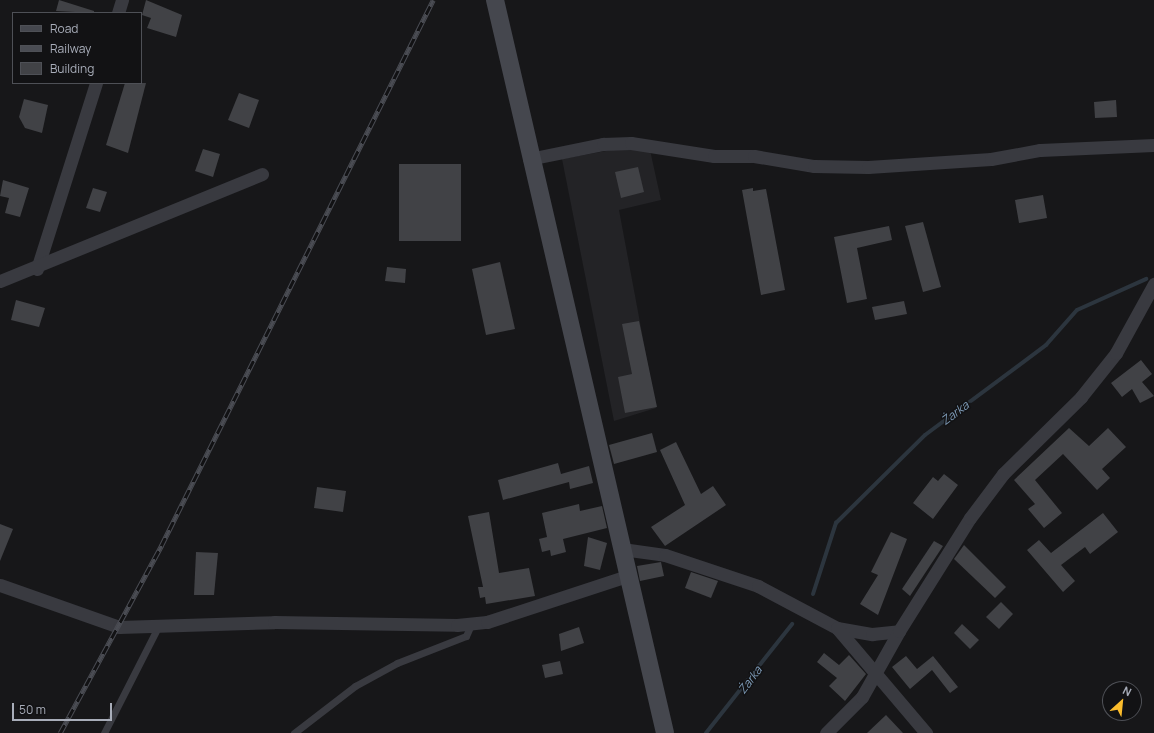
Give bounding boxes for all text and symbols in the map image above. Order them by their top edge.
legend [12,12,142,84]
text: Road [50,20,78,37]
text: Railway [50,40,91,57]
text: Building [50,60,94,77]
water label: Żarka [938,398,972,428]
water label: Żarka [735,663,765,697]
north arrow [1102,681,1142,721]
text: N [1120,682,1134,699]
scale bar [14,695,114,721]
text: 50 m [19,701,46,718]

